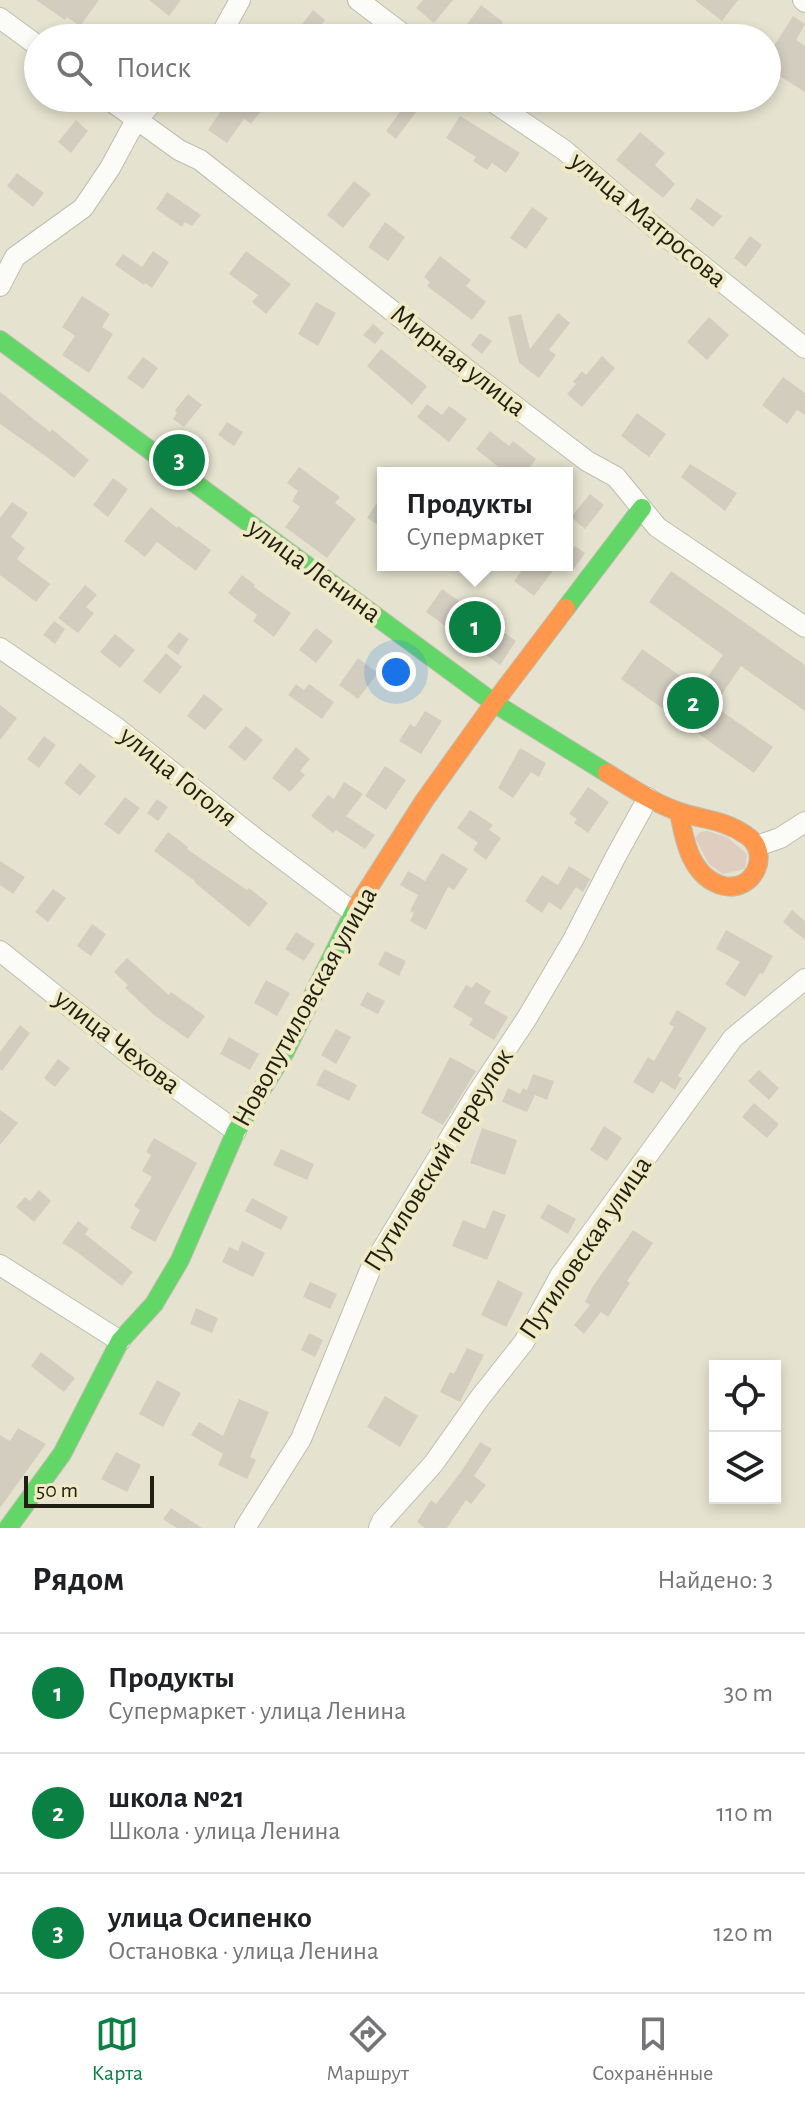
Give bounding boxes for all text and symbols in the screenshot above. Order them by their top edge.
search box [24,24,781,112]
icon: search [52,46,96,90]
text: Поиск [116,53,191,83]
street label: улица Матросова [564,146,732,293]
street label: Мирная улица [385,300,531,422]
pin: 3 [153,430,205,490]
popup [377,467,573,571]
text: Продукты [406,489,533,519]
street label: улица Ленина [241,513,386,629]
text: Супермаркет [406,524,544,550]
pin: 1 [449,597,501,657]
your location [376,652,416,692]
pin: 2 [667,673,719,733]
street label: улица Гоголя [113,721,242,833]
street label: Новопутиловская улица [227,882,383,1132]
street label: улица Чехова [48,984,185,1100]
street label: Путиловский переулок [359,1044,519,1276]
street label: Путиловская улица [515,1151,658,1345]
map controls [709,1360,781,1504]
button: locate [709,1360,781,1432]
button: layers [709,1432,781,1504]
scale bar [24,1472,154,1508]
text: 50 m [36,1479,78,1501]
text: Рядом [32,1563,124,1597]
text: Найдено: 3 [657,1567,773,1593]
text: Продукты [108,1663,235,1693]
text: 1 [53,1680,63,1706]
text: 30 m [723,1680,773,1706]
text: Супермаркет · улица Ленина [108,1698,406,1724]
text: школа №21 [108,1783,245,1813]
text: 2 [52,1800,64,1826]
text: 110 m [716,1800,773,1826]
text: Школа · улица Ленина [108,1818,340,1844]
text: улица Осипенко [108,1903,312,1933]
text: 3 [52,1920,64,1946]
text: 120 m [713,1920,773,1946]
text: Остановка · улица Ленина [108,1938,379,1964]
tab: Карта [92,2012,143,2086]
tab: Маршрут [326,2012,409,2086]
tab: Сохранённые [592,2012,713,2086]

